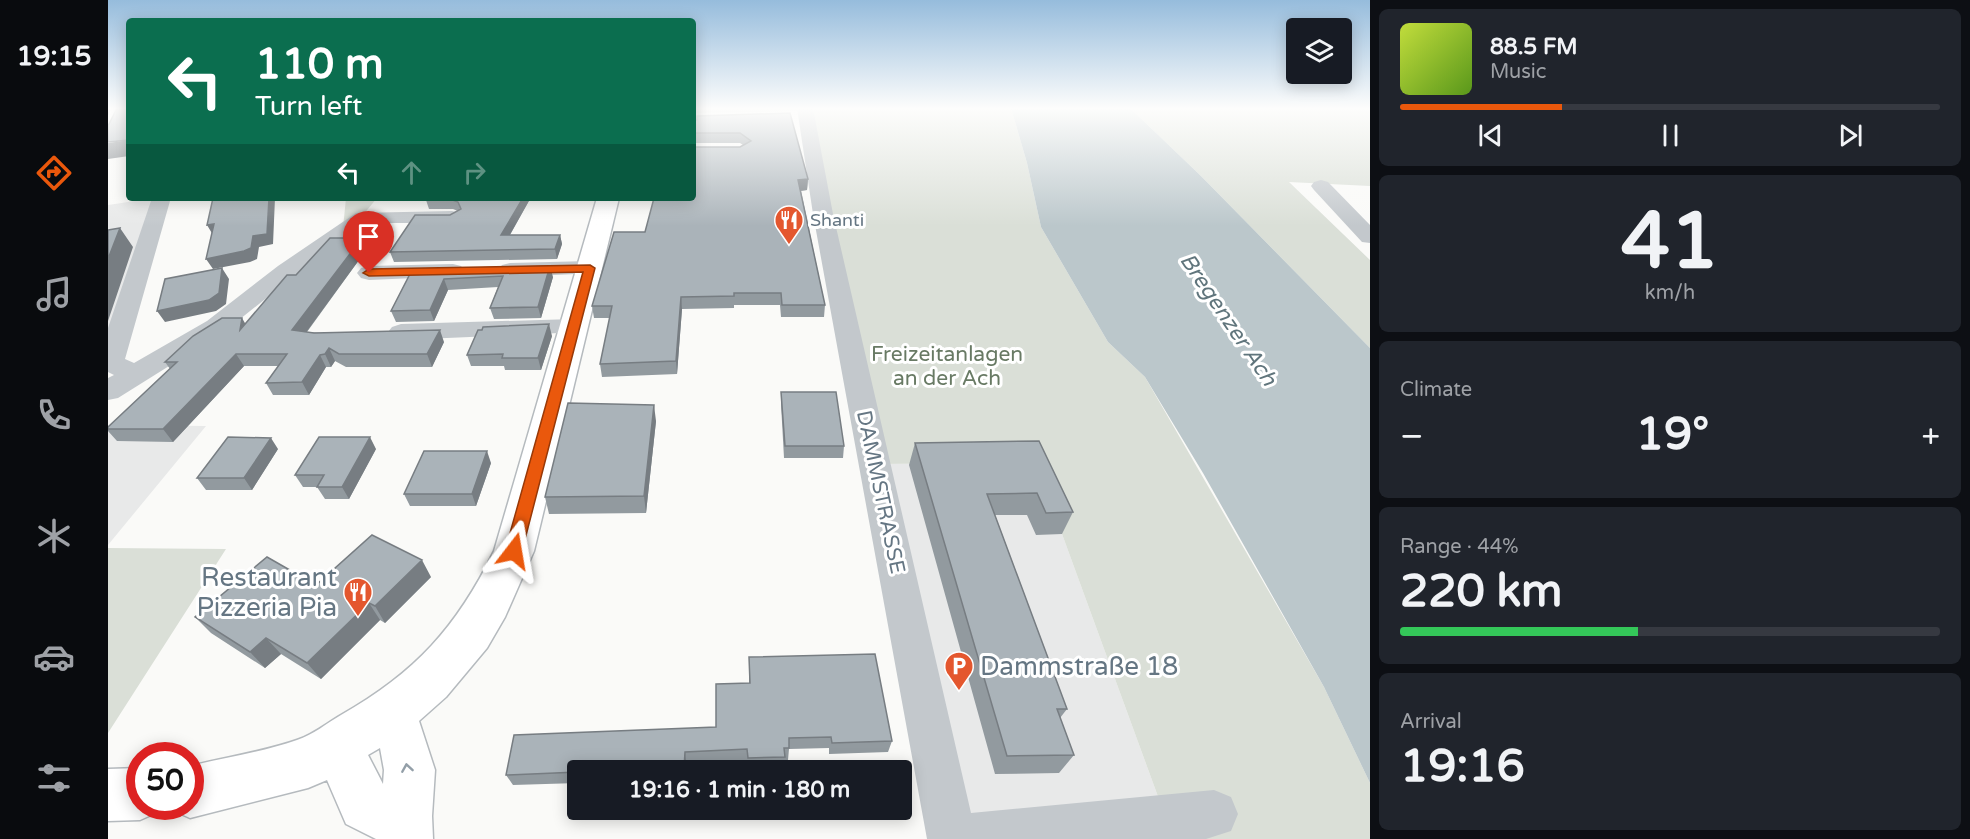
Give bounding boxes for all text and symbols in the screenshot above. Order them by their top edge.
map controls [1286,18,1352,84]
button: layers [1286,18,1352,84]
text: 88.5 FM [1490,34,1578,60]
text: 110 m [255,39,384,90]
text: 19:15 [17,40,91,73]
icon: left [156,42,234,120]
text: Music [1490,60,1546,84]
text: Turn left [255,90,362,123]
icon: previous [1474,119,1507,152]
icon: pause [1654,119,1687,152]
icon: next [1834,119,1867,152]
icon: directions [33,152,75,194]
icon: left [332,156,365,189]
icon: ahead [395,156,428,189]
icon: right [458,156,491,189]
text: 41 [1621,195,1719,289]
restaurant icon: Shanti [773,204,805,246]
place label: Shanti [810,209,864,231]
pin [343,211,394,273]
icon: arrive [352,220,385,253]
water label: Bregenzer Ach [1174,248,1282,391]
icon: music [33,273,75,315]
text: km/h [1645,281,1695,305]
park label: Freizeitanlagen an der Ach [871,342,1023,391]
text: Climate [1400,378,1472,402]
icon: phone [33,394,75,436]
street label: DAMMSTRASSE [851,408,910,576]
text: 19° [1636,408,1709,462]
text: − [1400,417,1424,456]
text: + [1921,417,1940,456]
icon: climate [33,515,75,557]
position arrow [482,519,546,583]
text: Range · 44% [1400,535,1519,559]
place label: Restaurant Pizzeria Pia [196,562,337,623]
text: 220 km [1400,565,1562,619]
restaurant icon: Restaurant Pizzeria Pia [342,576,374,618]
icon: car [33,636,75,678]
parking icon: Dammstraße 18 [943,650,975,692]
place label: Dammstraße 18 [980,651,1178,682]
text: Arrival [1400,710,1462,734]
text: 19:16 [1400,740,1525,794]
speed limit sign: 50 [126,742,204,820]
icon: filters [33,757,75,799]
one-way arrow [402,763,414,772]
text: 19:16 · 1 min · 180 m [629,777,850,803]

